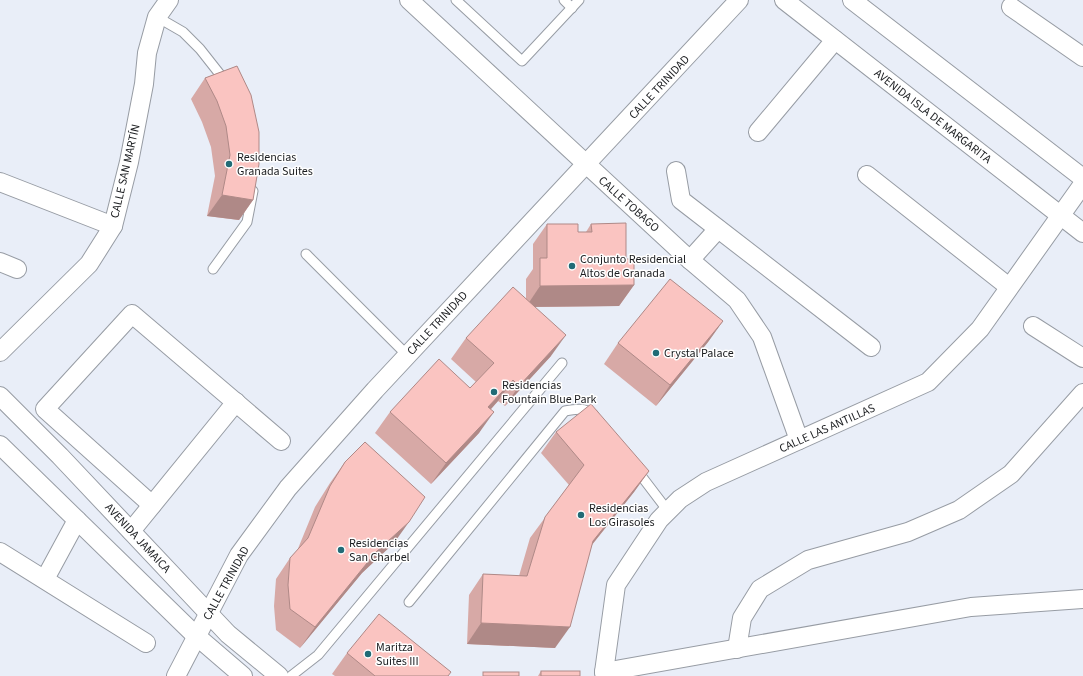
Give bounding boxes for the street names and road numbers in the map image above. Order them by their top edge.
street label: CALLE TRINIDAD [625,51,694,123]
street label: AVENIDA ISLA DE MARGARITA [870,65,995,168]
street label: CALLE SAN MARTÍN [106,122,145,220]
street label: CALLE TOBAGO [594,172,663,236]
street label: CALLE TRINIDAD [403,287,472,359]
street label: CALLE LAS ANTILLAS [776,400,878,457]
street label: AVENIDA JAMAICA [101,500,175,577]
street label: CALLE TRINIDAD [199,543,254,623]

